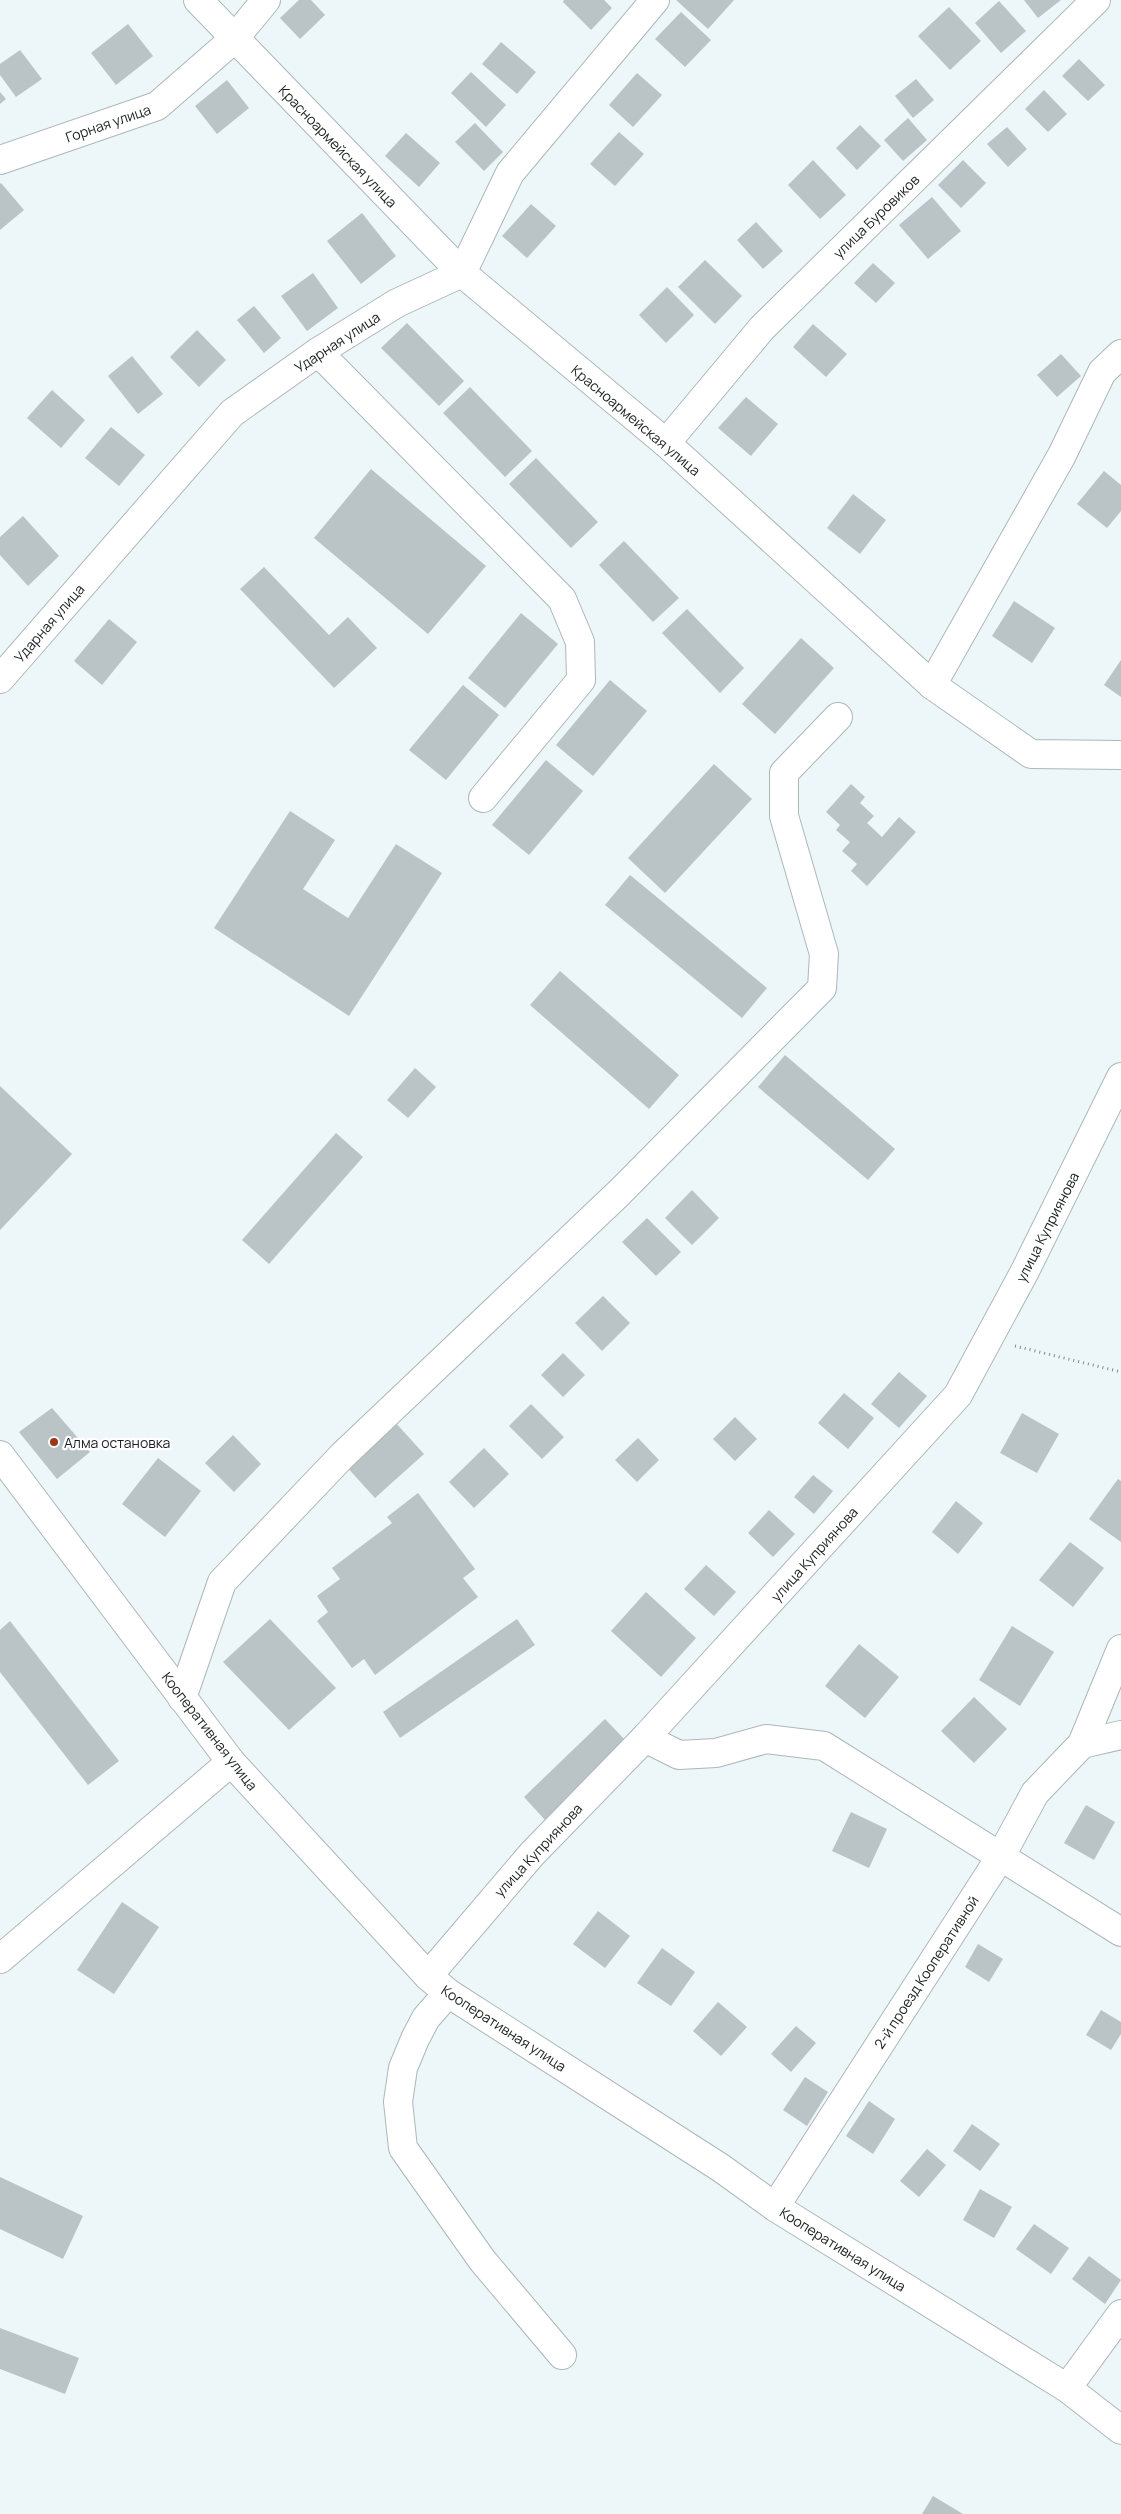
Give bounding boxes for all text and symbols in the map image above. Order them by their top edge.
street label: Красноармейская улица [275,81,401,211]
street label: Горная улица [63,100,153,146]
street label: улица Буровиков [829,170,924,262]
street label: Ударная улица [291,307,383,377]
street label: Красноармейская улица [567,360,705,480]
street label: Ударная улица [10,580,88,666]
street label: улица Куприянова [1011,1169,1083,1285]
place label: Алма остановка [64,1433,170,1452]
marker: Алма остановка [48,1436,60,1448]
street label: улица Куприянова [766,1503,862,1605]
street label: Кооперативная улица [158,1668,262,1794]
street label: улица Куприянова [490,1799,586,1901]
street label: 2-й проезд Кооперативной [869,1892,983,2052]
street label: Кооперативная улица [438,1980,570,2076]
street label: Кооперативная улица [776,2202,910,2296]

